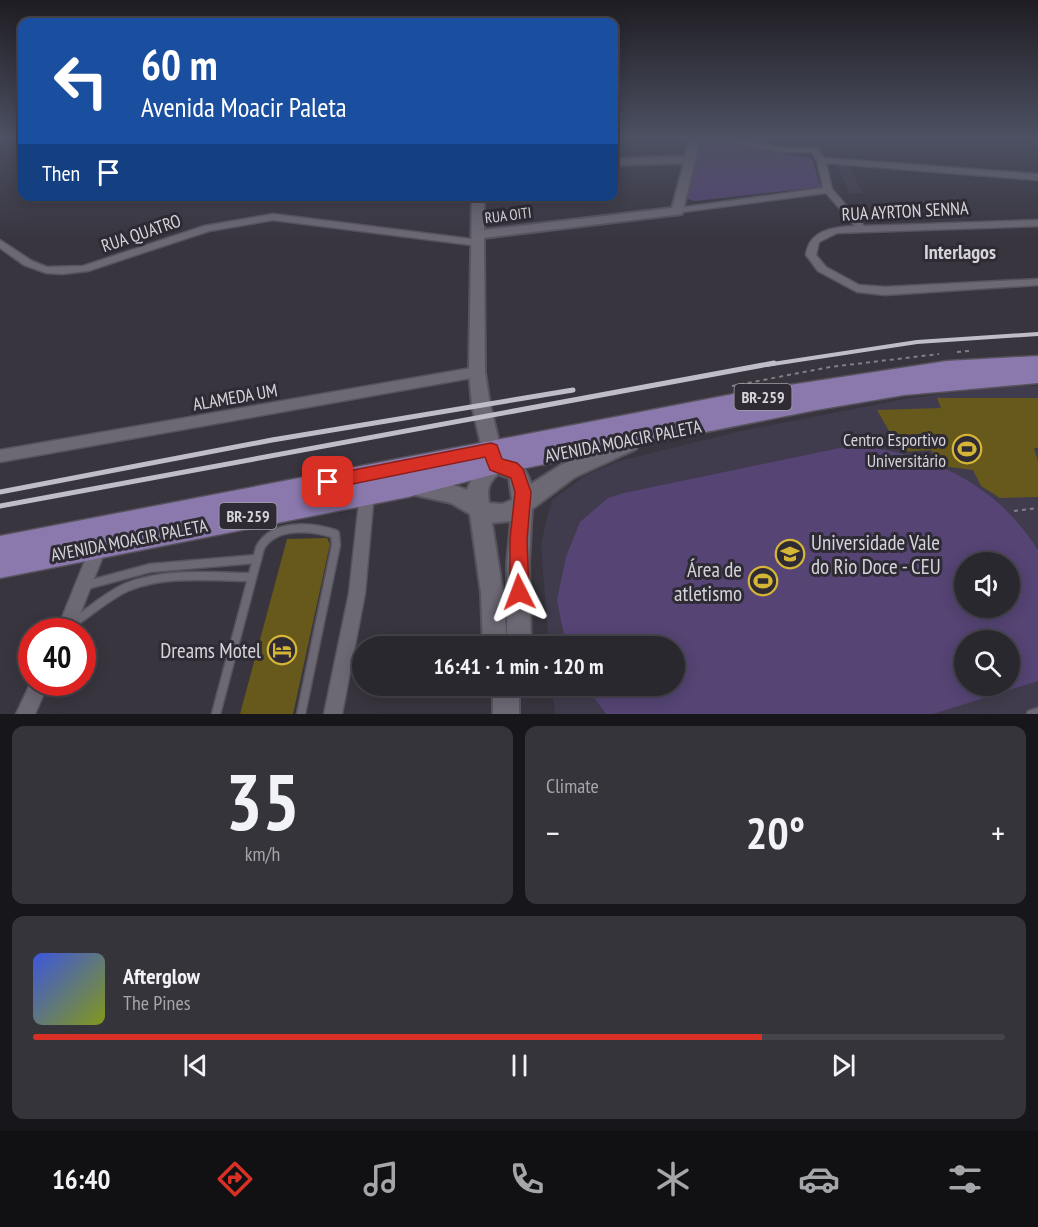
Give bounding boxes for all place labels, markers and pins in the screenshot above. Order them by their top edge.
place label: Centro Esportivo Universitário [843,428,946,472]
sports icon: Centro Esportivo Universitário [951,433,983,465]
pin [302,456,353,507]
place label: Universidade Vale do Rio Doce - CEU [811,529,941,580]
school or university icon: Universidade Vale do Rio Doce - CEU [774,538,806,570]
place label: Área de atletismo [674,556,742,607]
sports icon: Área de atletismo [747,565,779,597]
hotel icon: Dreams Motel [266,634,298,666]
place label: Dreams Motel [160,637,261,664]

